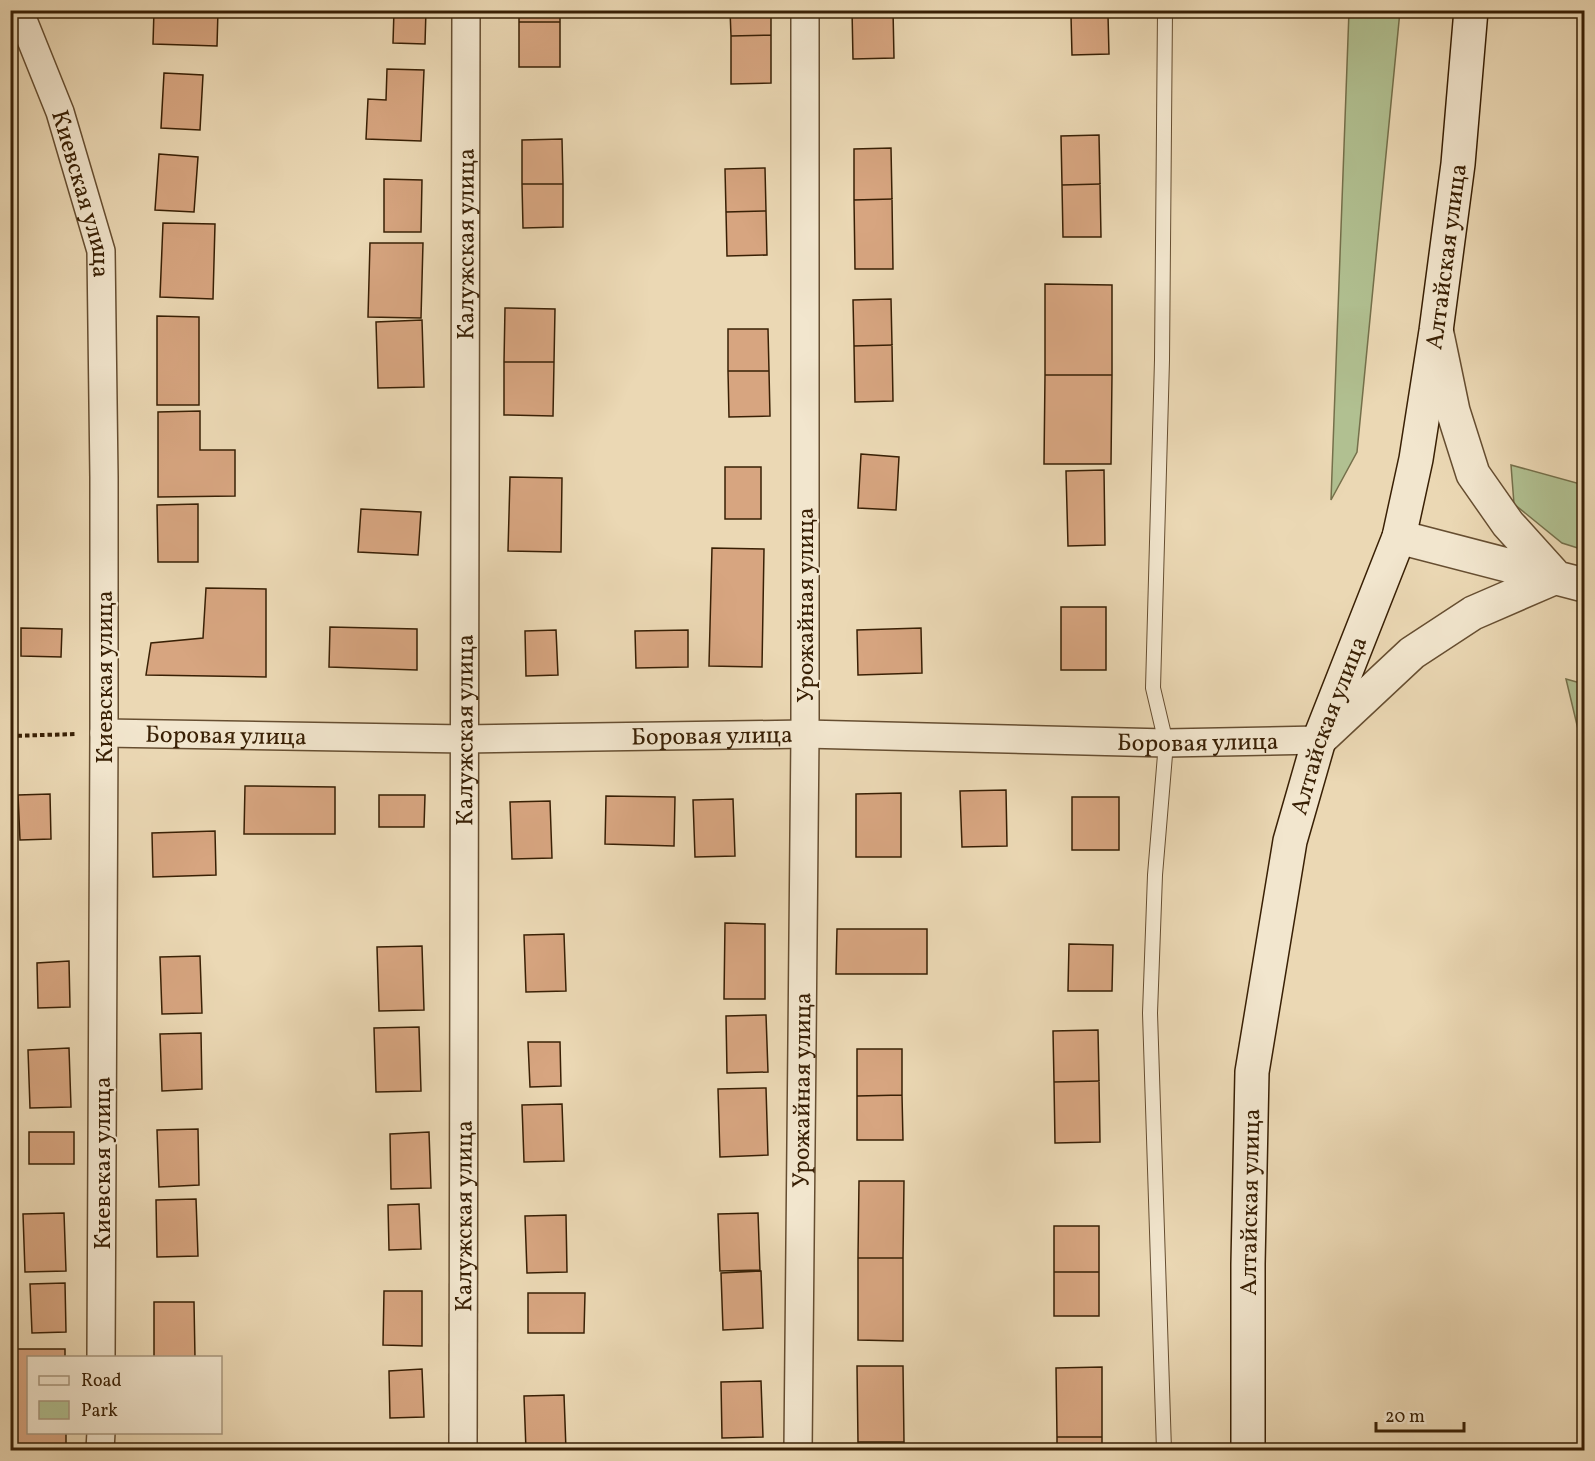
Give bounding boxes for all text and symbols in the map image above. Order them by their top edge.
street label: Киевская улица [41,106,116,278]
street label: Калужская улица [450,148,485,340]
street label: Алтайская улица [1418,162,1477,352]
street label: Урожайная улица [790,507,824,703]
street label: Киевская улица [89,590,123,764]
street label: Алтайская улица [1283,632,1377,819]
street label: Калужская улица [449,634,484,826]
street label: Боровая улица [145,719,307,755]
street label: Боровая улица [631,719,793,756]
street label: Боровая улица [1116,726,1279,762]
street label: Урожайная улица [786,992,821,1188]
street label: Киевская улица [87,1076,121,1250]
street label: Алтайская улица [1233,1108,1270,1296]
street label: Калужская улица [448,1120,483,1312]
legend [27,1356,222,1434]
text: Road [81,1369,122,1394]
scale bar [1376,1395,1464,1433]
text: Park [81,1399,118,1424]
text: 20 m [1385,1405,1425,1430]

